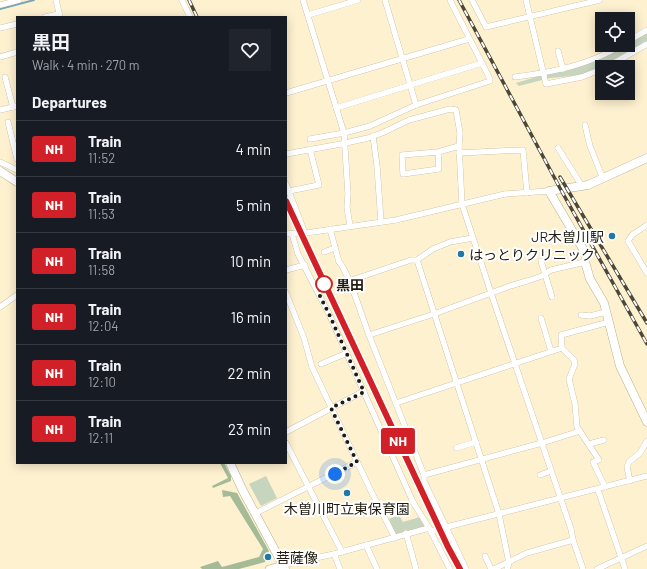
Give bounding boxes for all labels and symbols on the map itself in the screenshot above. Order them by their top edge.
place label: JR木曽川駅 [531,228,604,245]
marker: JR木曽川駅 [607,231,617,241]
place label: はっとりクリニック [469,246,595,263]
marker: はっとりクリニック [456,249,466,259]
marker: 黒田 [315,275,333,293]
place label: 黒田 [336,276,364,293]
line badge: NH [380,428,416,454]
your location [325,464,345,484]
marker: 木曽川町立東保育園 [342,488,352,498]
place label: 木曽川町立東保育園 [284,500,410,517]
place label: 菩薩像 [276,549,318,566]
marker: 菩薩像 [263,552,273,562]

